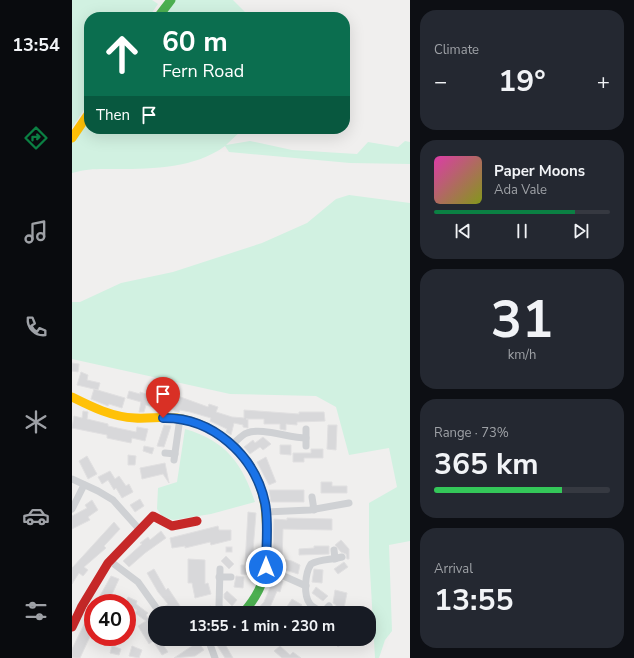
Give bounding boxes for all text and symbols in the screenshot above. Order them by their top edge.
text: 60 m [162,23,228,61]
icon: ahead [96,28,148,80]
text: 13:54 [12,33,60,57]
text: Climate [434,41,479,59]
text: Fern Road [162,59,244,83]
text: 19° [498,61,546,102]
text: − [434,67,447,97]
text: + [597,67,610,97]
icon: arrive [138,104,160,126]
text: Then [96,105,130,125]
icon: directions [22,124,50,152]
text: Paper Moons [494,161,585,181]
text: Ada Vale [494,181,547,199]
icon: music [22,218,50,246]
icon: previous [452,220,474,242]
icon: pause [511,220,533,242]
icon: next [570,220,592,242]
text: 31 [491,284,553,355]
icon: phone [22,313,50,341]
text: km/h [508,346,536,364]
pin [146,377,180,418]
icon: arrive [152,383,174,405]
icon: climate [22,408,50,436]
text: Range · 73% [434,424,509,442]
text: 365 km [434,444,539,485]
icon: car [22,502,50,530]
position arrow [245,546,287,588]
text: Arrival [434,560,473,578]
text: 13:55 [434,580,513,621]
speed limit sign: 40 [84,594,136,646]
icon: filters [22,597,50,625]
text: 13:55 · 1 min · 230 m [189,616,335,636]

